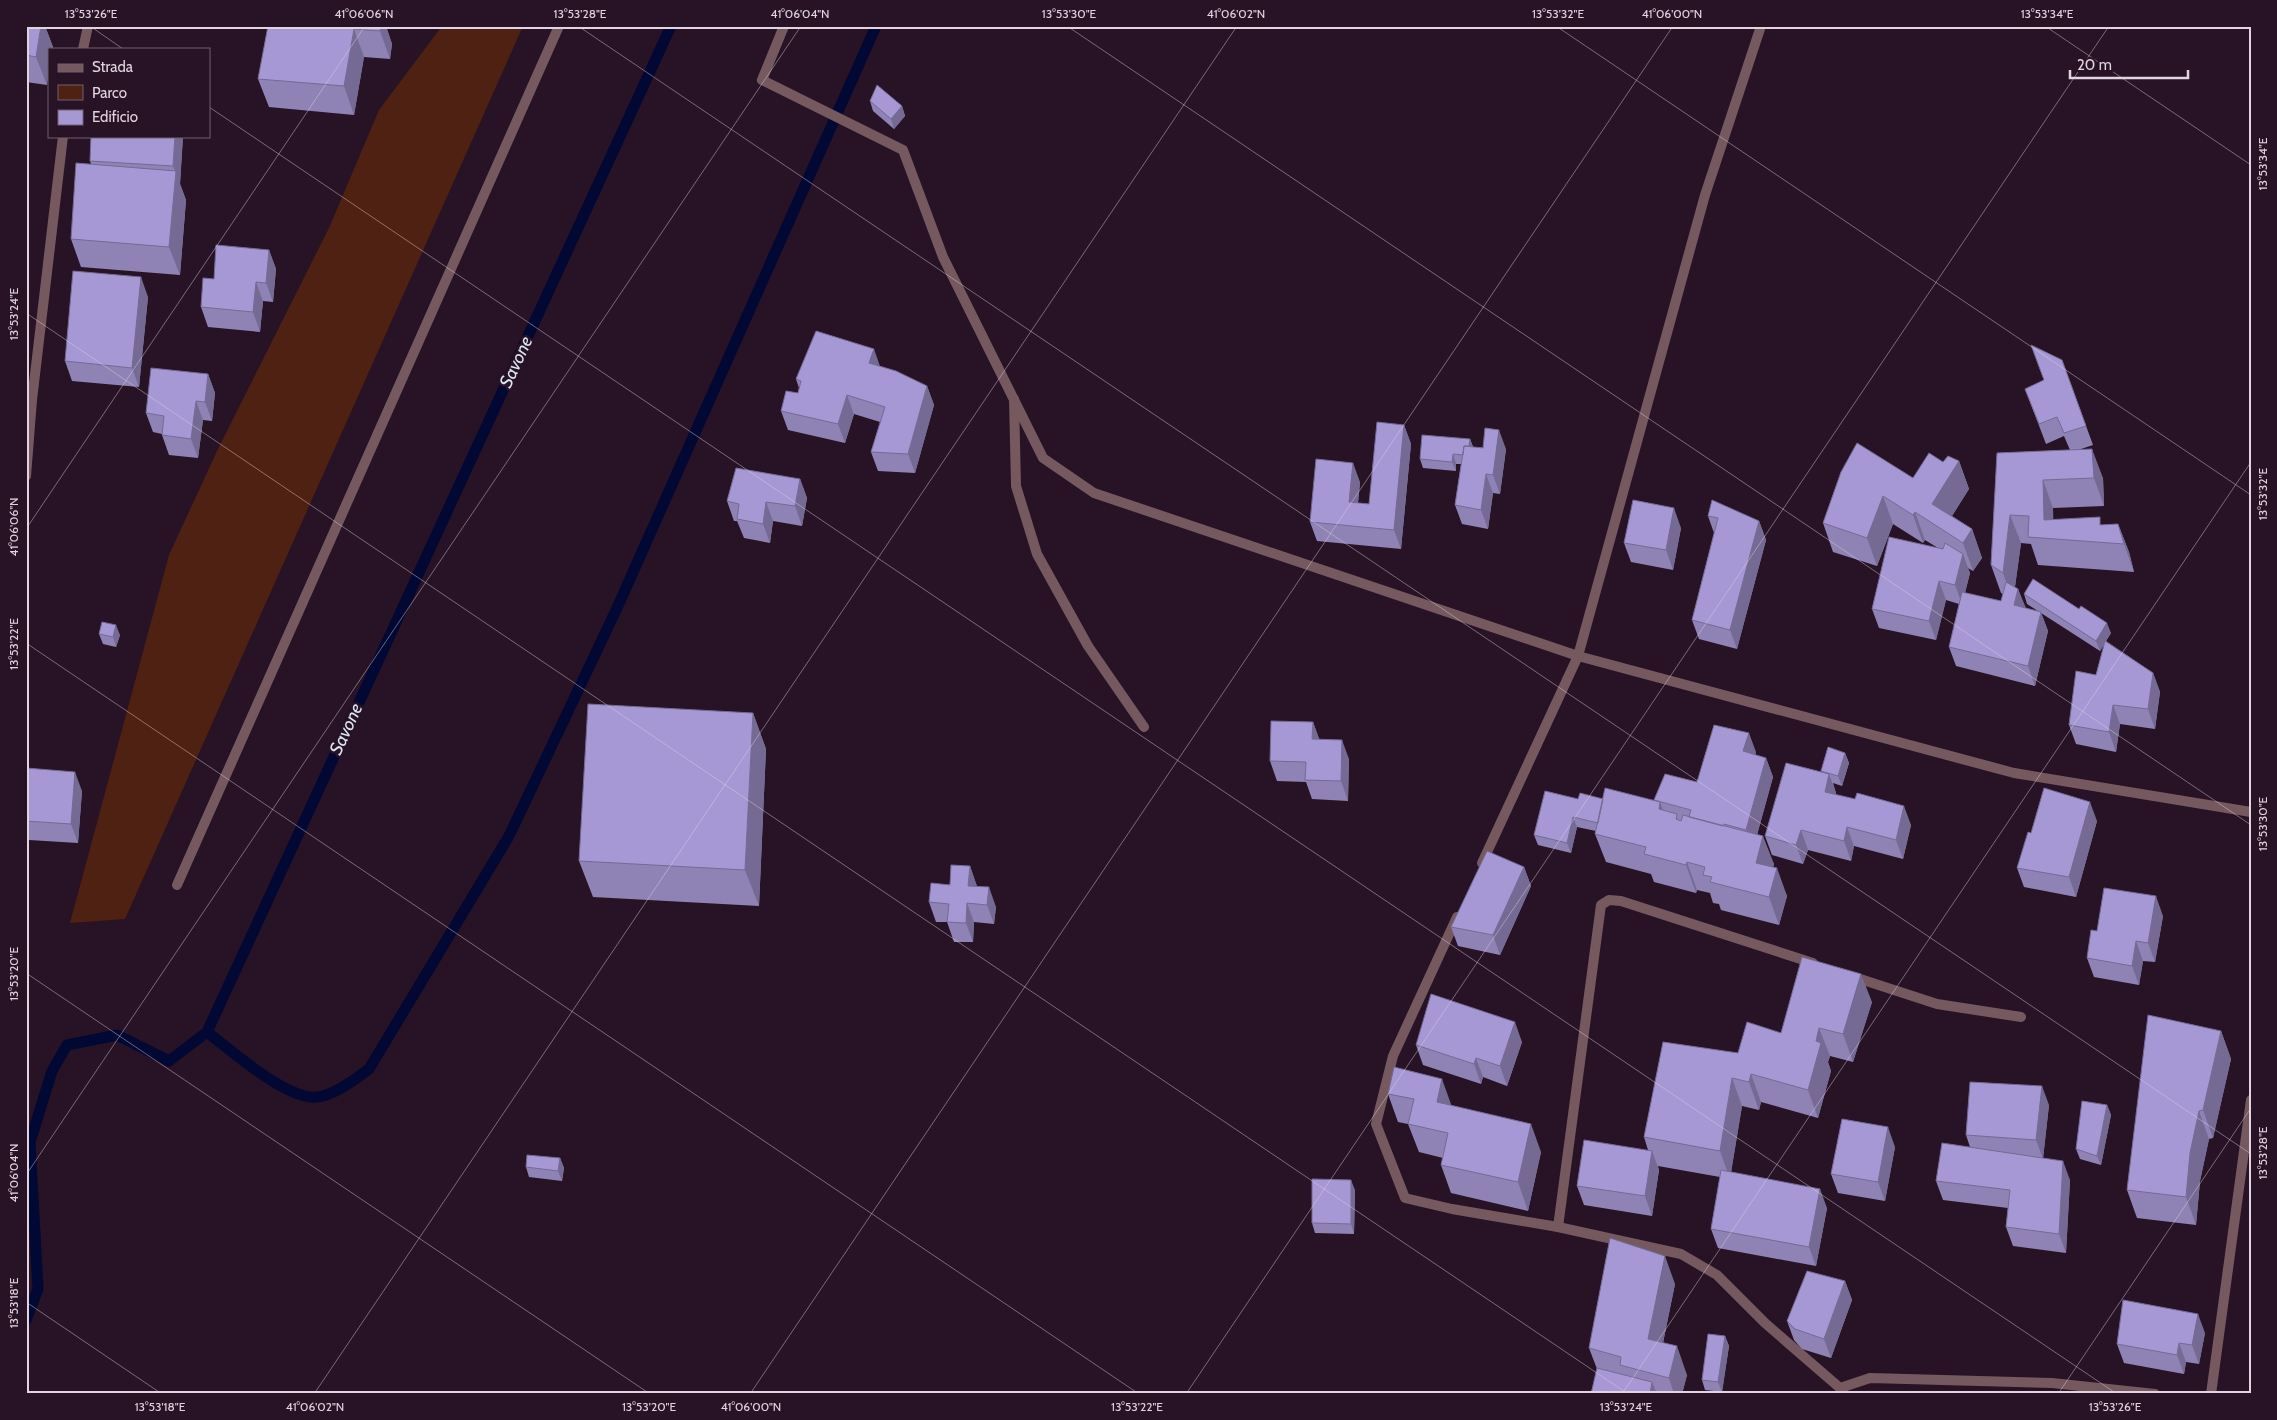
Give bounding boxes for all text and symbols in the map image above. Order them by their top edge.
text: 13°53'26"E [65,6,118,21]
text: 41°06'06"N [334,6,394,21]
text: 13°53'28"E [553,6,607,21]
text: 41°06'04"N [770,6,830,21]
text: 13°53'30"E [1042,6,1097,21]
text: 41°06'02"N [1207,6,1265,21]
text: 13°53'32"E [1532,6,1584,21]
text: 41°06'00"N [1642,6,1702,21]
text: 13°53'34"E [2021,6,2074,21]
legend [48,48,210,138]
scale bar [2070,48,2187,80]
text: 20 m [2077,56,2112,74]
text: Strada [92,58,134,76]
text: Parco [92,84,127,102]
text: Edificio [92,108,138,126]
text: 13°53'34"E [2255,137,2270,190]
text: 13°53'24"E [6,287,21,340]
water label: Savone [495,333,537,391]
text: 13°53'32"E [2255,468,2270,520]
text: 41°06'06"N [6,497,21,557]
text: 13°53'22"E [6,618,21,670]
water label: Savone [325,700,367,758]
text: 13°53'30"E [2255,796,2270,851]
text: 13°53'20"E [6,947,21,1001]
text: 13°53'28"E [2255,1126,2270,1180]
text: 41°06'04"N [6,1143,21,1203]
text: 13°53'18"E [6,1277,21,1328]
text: 13°53'18"E [135,1399,186,1414]
text: 41°06'02"N [286,1399,344,1414]
text: 13°53'20"E [622,1399,676,1414]
text: 41°06'00"N [721,1399,781,1414]
text: 13°53'22"E [1111,1399,1163,1414]
text: 13°53'24"E [1600,1399,1653,1414]
text: 13°53'26"E [2089,1399,2142,1414]

